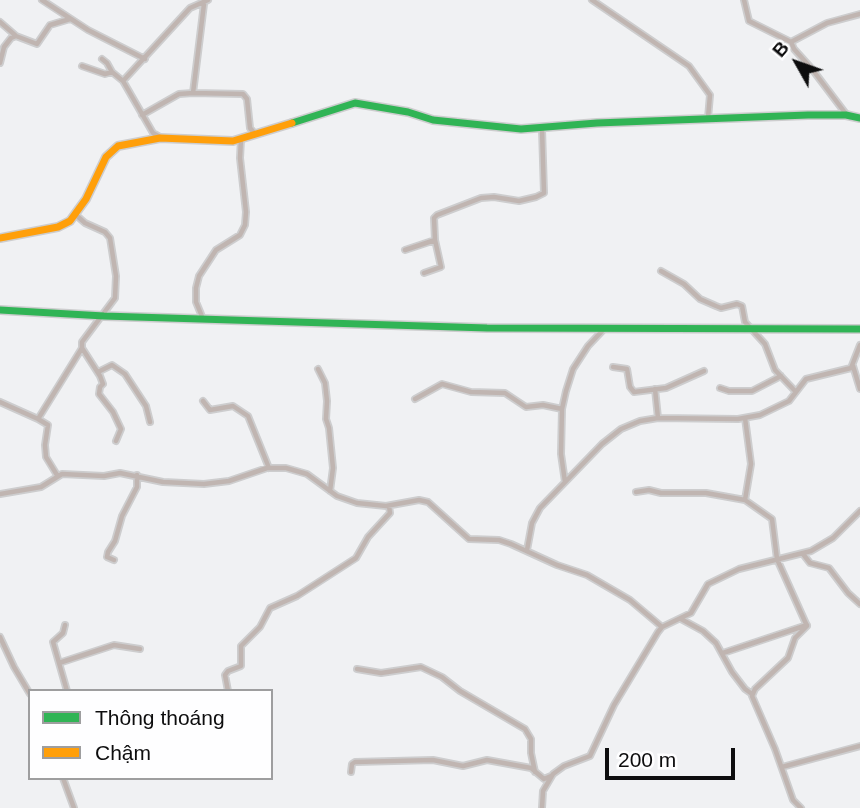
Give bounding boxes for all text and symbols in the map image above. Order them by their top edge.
north arrow [762,28,832,98]
text: B [768,37,793,61]
legend [28,689,273,780]
text: Thông thoáng [95,706,225,729]
scale bar [608,734,738,778]
text: Chậm [95,741,151,764]
text: 200 m [618,748,676,771]

